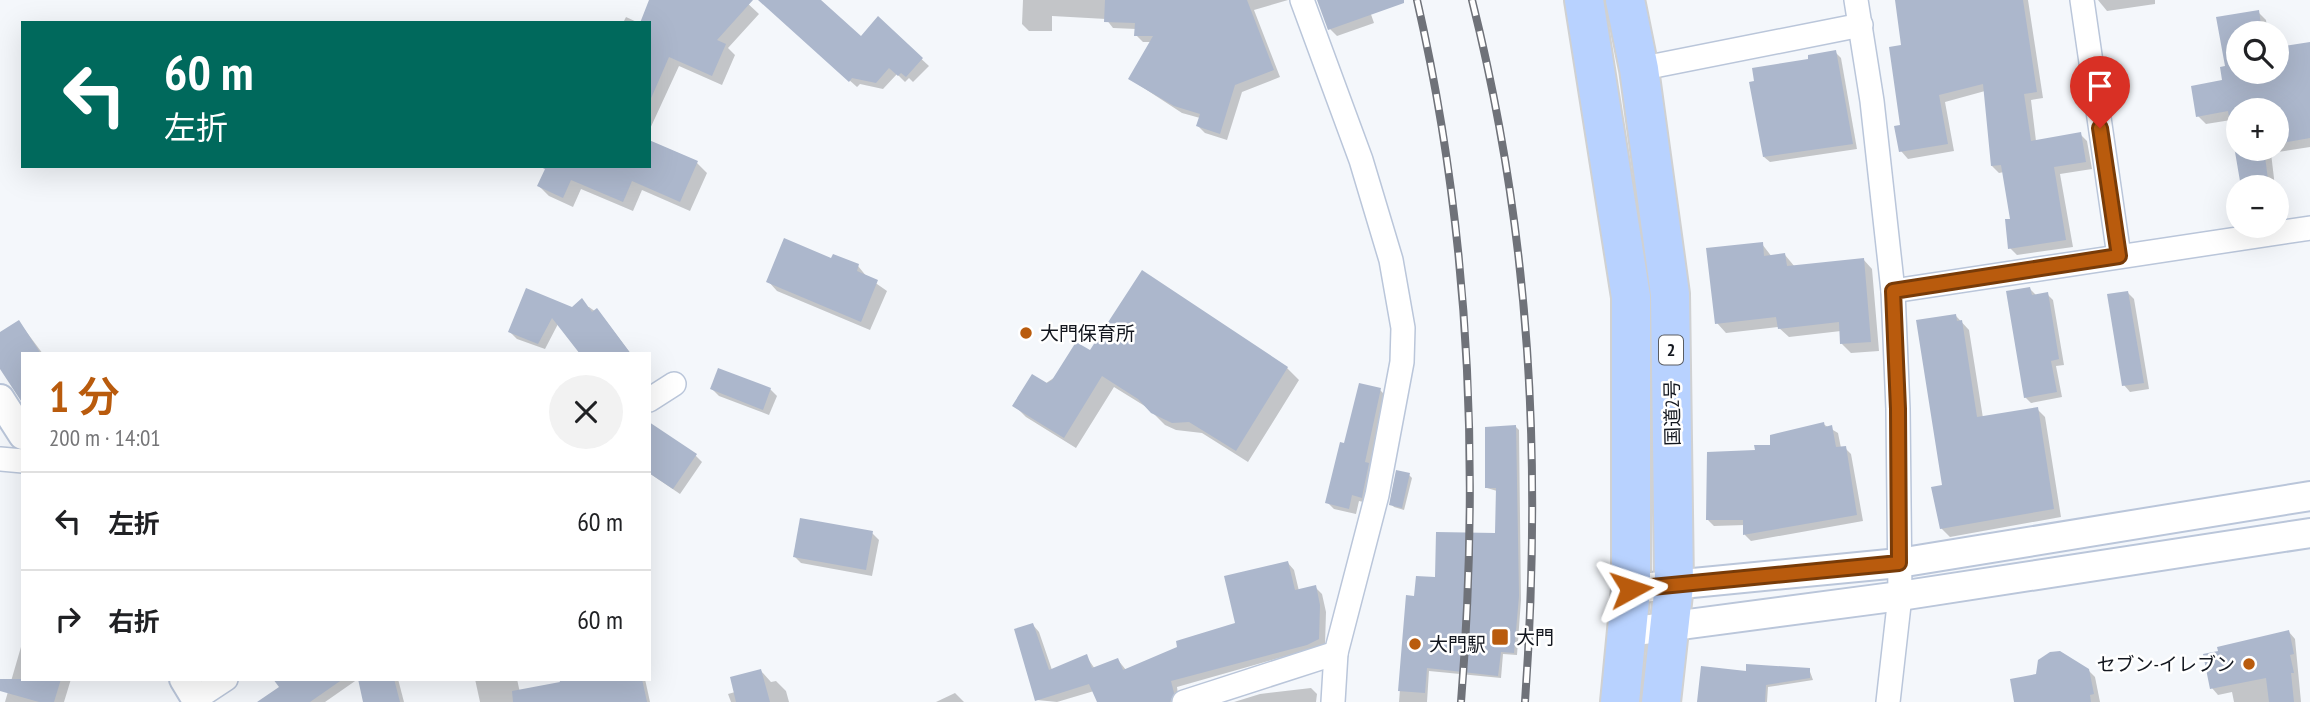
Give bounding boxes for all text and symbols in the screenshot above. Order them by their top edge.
map controls [2226,21,2289,238]
button: search [2226,21,2289,84]
text: 60 m [164,40,253,104]
icon: left [49,49,140,140]
pin [2070,56,2130,128]
icon: arrive [2081,67,2119,105]
button: + [2226,98,2289,161]
text: 左折 [164,106,228,148]
button: − [2226,175,2289,238]
place label: 大門保育所 [1040,321,1135,345]
marker: 大門保育所 [1018,325,1034,341]
road number: 2 [1659,336,1683,364]
text: 1 分 [49,369,120,424]
button: close [549,375,623,449]
street label: 国道2号 [1659,380,1685,446]
text: 200 m · 14:01 [49,423,161,452]
icon: left [49,502,87,540]
text: 60 m [577,505,623,538]
text: 左折 [108,507,160,540]
position arrow [1594,552,1668,626]
icon: right [49,600,87,638]
text: 60 m [577,603,623,636]
text: 右折 [108,605,160,638]
place label: 大門 [1516,625,1554,649]
marker: 大門 [1490,627,1510,647]
place label: 大門駅 [1429,632,1486,656]
marker: 大門駅 [1407,636,1423,652]
place label: セブン-イレブン [2096,652,2235,676]
marker: セブン-イレブン [2241,656,2257,672]

